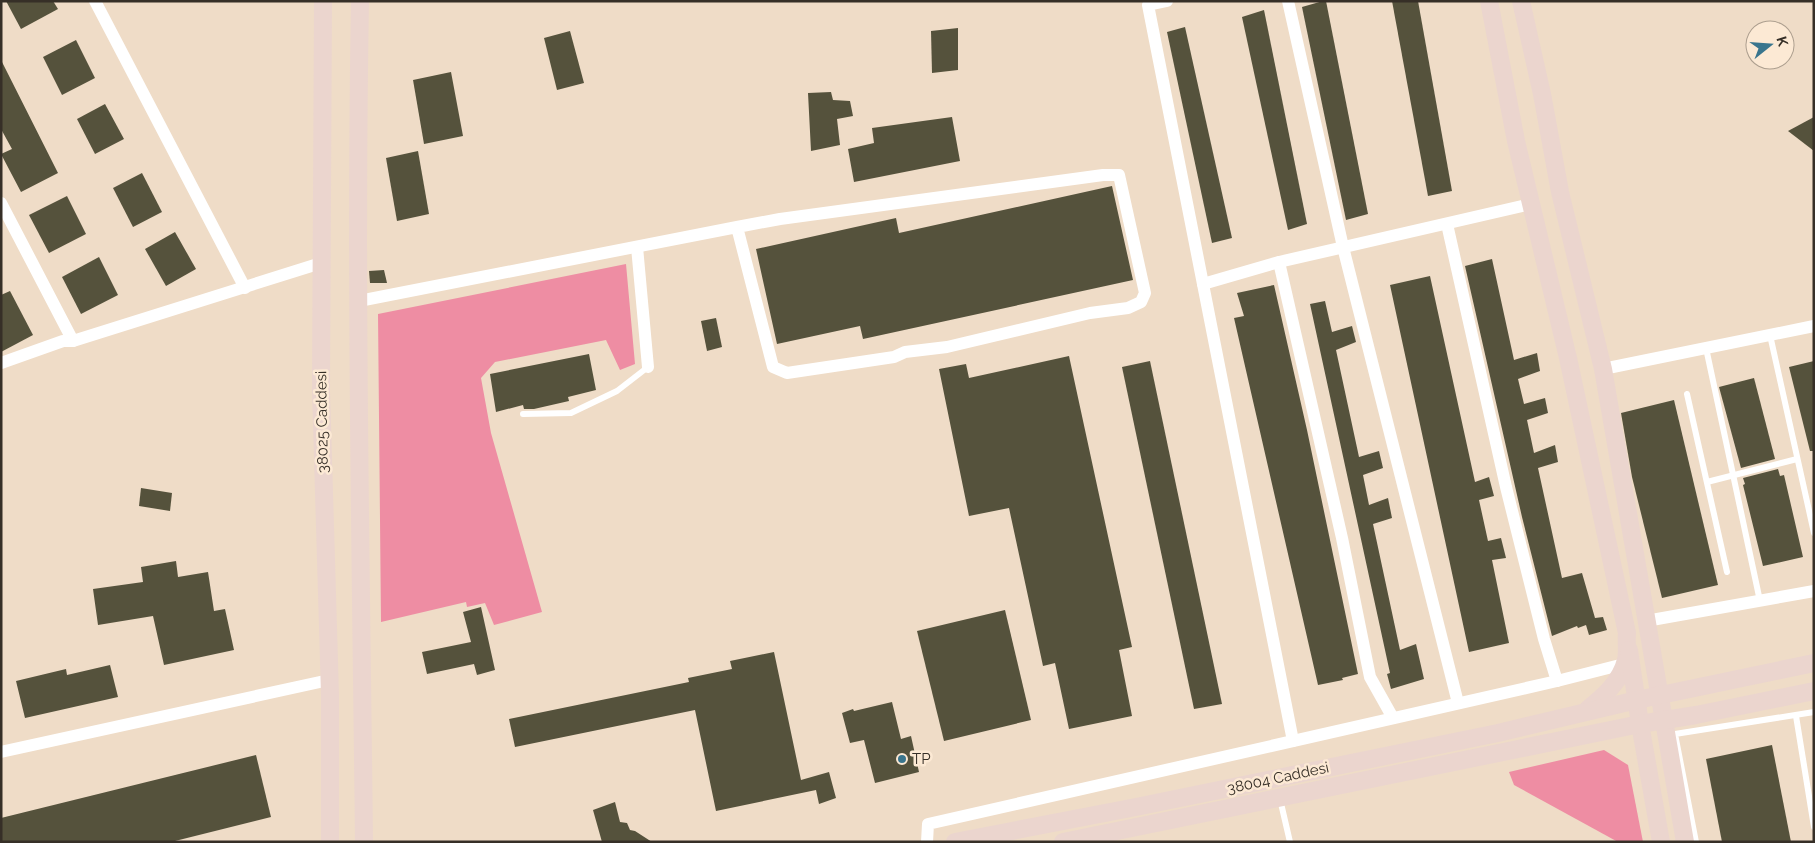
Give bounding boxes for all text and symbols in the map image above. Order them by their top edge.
north arrow [1745,20,1795,70]
text: K [1773,34,1792,49]
street label: 38025 Caddesi [312,371,332,473]
place label: TP [912,750,930,768]
marker: TP [896,753,908,765]
street label: 38004 Caddesi [1225,758,1331,798]

